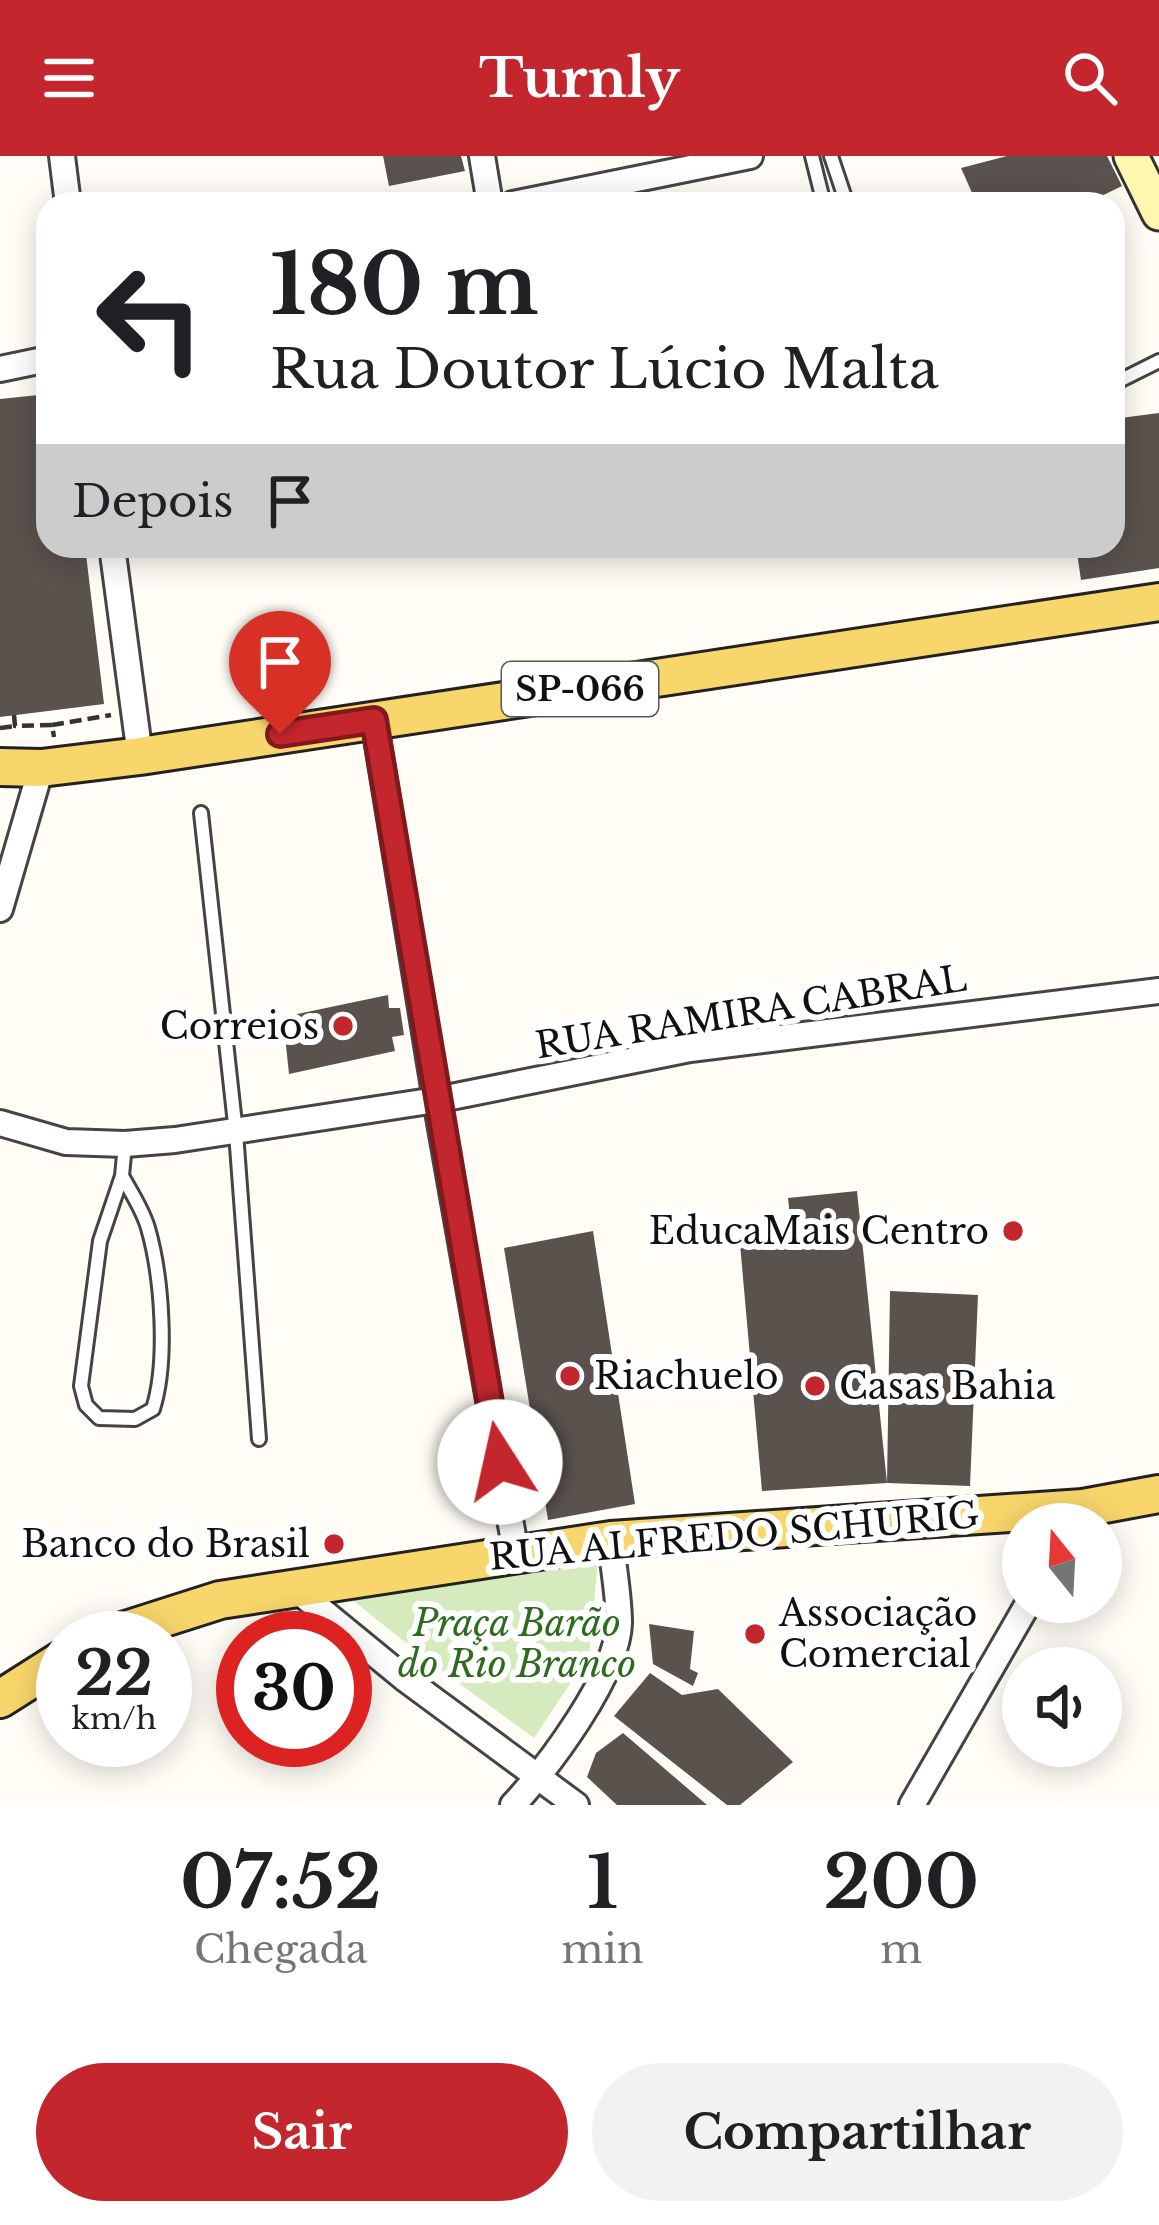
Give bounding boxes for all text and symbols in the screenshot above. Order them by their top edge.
icon: menu [36,45,102,111]
text: Turnly [479,45,680,112]
icon: search [1057,45,1123,111]
text: 180 m [270,233,539,337]
icon: left [72,240,228,396]
text: Rua Doutor Lúcio Malta [270,336,939,403]
icon: arrive [257,468,323,534]
text: Depois [72,473,233,529]
pin [229,611,331,734]
icon: arrive [247,629,313,695]
road number: SP-066 [502,662,658,716]
street label: RUA RAMIRA CABRAL [532,956,970,1068]
place label: Correios [160,1004,319,1049]
marker: Correios [330,1013,356,1039]
place label: EducaMais Centro [649,1209,989,1254]
marker: EducaMais Centro [1000,1218,1026,1244]
place label: Riachuelo [594,1354,779,1399]
marker: Riachuelo [557,1363,583,1389]
place label: Casas Bahia [839,1364,1055,1409]
marker: Casas Bahia [802,1373,828,1399]
position arrow [437,1399,563,1525]
street label: RUA ALFREDO SCHURIG [487,1492,981,1580]
north arrow [1002,1503,1122,1623]
map controls [1002,1503,1122,1767]
place label: Banco do Brasil [21,1522,310,1567]
marker: Banco do Brasil [321,1531,347,1557]
place label: Associação Comercial [778,1591,977,1677]
park label: Praça Barão do Rio Branco [398,1601,636,1687]
speed limit sign: 30 [216,1611,372,1767]
marker: Associação Comercial [742,1621,768,1647]
text: 22 [75,1637,153,1711]
button: sound [1002,1647,1122,1767]
text: km/h [71,1700,157,1737]
text: 07:52 [180,1838,382,1927]
text: 1 [587,1838,618,1927]
text: 200 [823,1838,979,1927]
text: Chegada [194,1925,367,1974]
text: min [562,1925,644,1974]
text: m [880,1925,922,1974]
button: Sair [36,2063,568,2201]
button: Compartilhar [592,2063,1123,2201]

